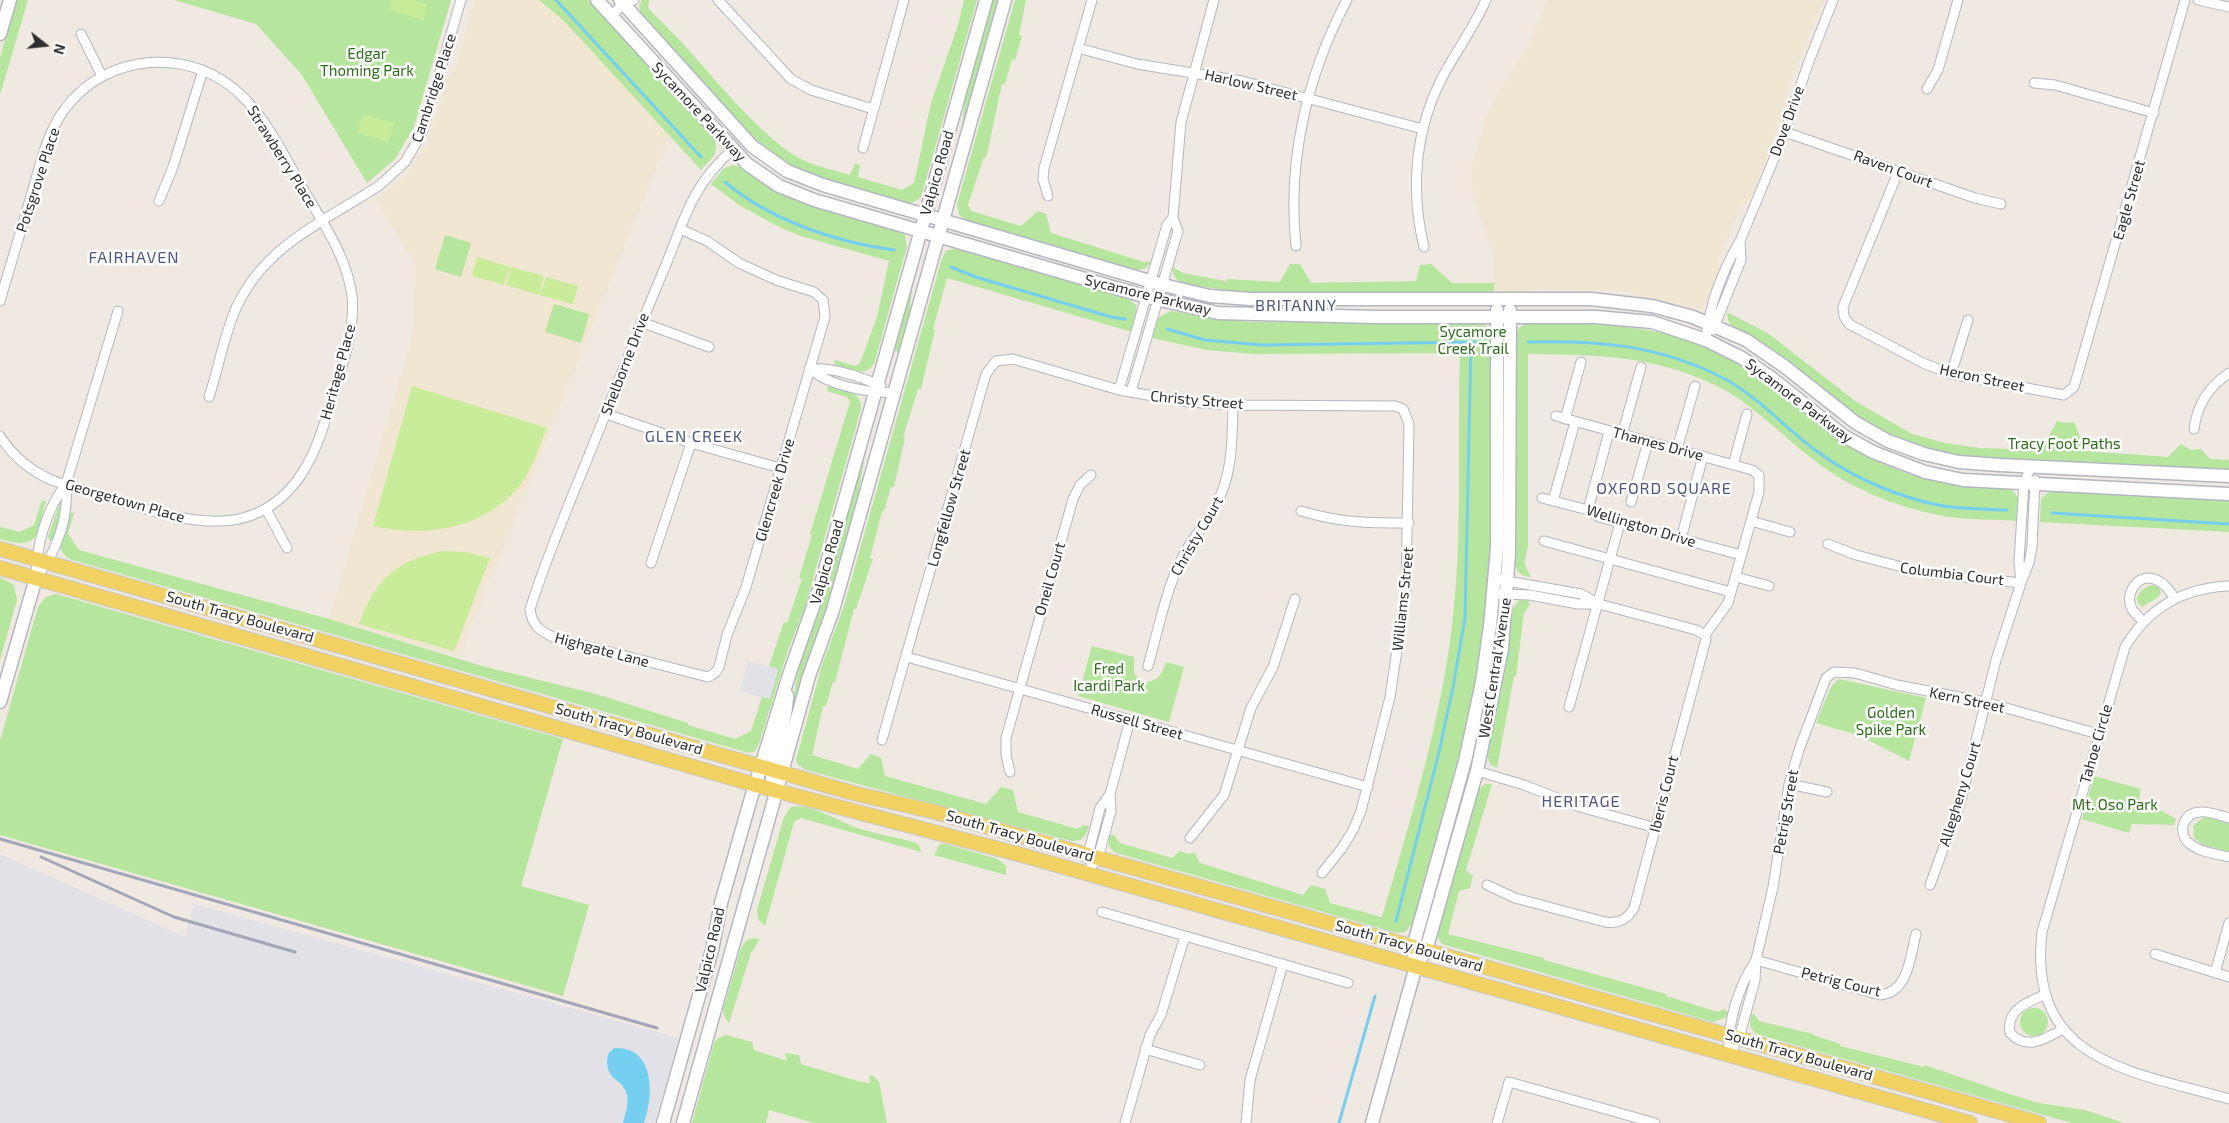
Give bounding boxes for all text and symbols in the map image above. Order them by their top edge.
north arrow [20,20,70,70]
street label: Cambridge Place [408,31,460,145]
text: N [50,42,69,56]
park label: Edgar Thoming Park [320,45,414,80]
street label: Sycamore Parkway [648,58,750,166]
street label: Harlow Street [1203,66,1299,104]
street label: Dove Drive [1766,84,1808,158]
street label: Strawberry Place [243,102,321,212]
street label: Potsgrove Place [13,125,63,235]
street label: Valpico Road [916,128,958,218]
street label: Raven Court [1851,146,1935,192]
street label: Eagle Street [2109,158,2149,242]
district label: FAIRHAVEN [87,248,181,268]
street label: Sycamore Parkway [1083,271,1213,319]
district label: BRITANNY [1254,296,1338,316]
street label: Shelborne Drive [597,310,653,418]
street label: Heritage Place [317,322,359,422]
park label: Sycamore Creek Trail [1437,323,1509,358]
street label: Sycamore Parkway [1742,355,1856,447]
street label: Heron Street [1938,360,2026,396]
street label: Christy Street [1150,387,1244,413]
street label: Thames Drive [1611,423,1705,465]
district label: GLEN CREEK [644,427,744,447]
park label: Tracy Foot Paths [2007,435,2121,453]
street label: Glencreek Drive [752,436,798,544]
street label: Longfellow Street [924,447,974,569]
street label: Georgetown Place [63,475,187,527]
district label: OXFORD SQUARE [1595,479,1733,499]
street label: Christy Court [1167,493,1227,579]
street label: Wellington Drive [1584,501,1698,551]
street label: Valpico Road [806,517,848,607]
street label: Oneil Court [1031,540,1069,618]
street label: Williams Street [1389,546,1417,652]
street label: Columbia Court [1899,559,2005,589]
street label: South Tracy Boulevard [164,587,316,647]
street label: West Central Avenue [1475,596,1515,740]
street label: Highgate Lane [553,629,651,671]
park label: Fred Icardi Park [1073,660,1145,695]
street label: Kern Street [1928,683,2006,717]
street label: South Tracy Boulevard [553,699,705,759]
street label: Russell Street [1089,700,1185,744]
street label: Tahoe Circle [2076,702,2116,786]
park label: Golden Spike Park [1856,704,1926,739]
street label: Allegheny Court [1935,739,1985,849]
street label: Iberis Court [1646,754,1682,834]
street label: Petrig Street [1770,768,1802,856]
district label: HERITAGE [1541,792,1621,812]
park label: Mt. Oso Park [2072,796,2158,814]
street label: South Tracy Boulevard [944,806,1096,866]
street label: Valpico Road [691,905,729,995]
street label: South Tracy Boulevard [1333,916,1485,976]
street label: Petrig Court [1799,963,1883,1001]
street label: South Tracy Boulevard [1723,1025,1875,1085]

